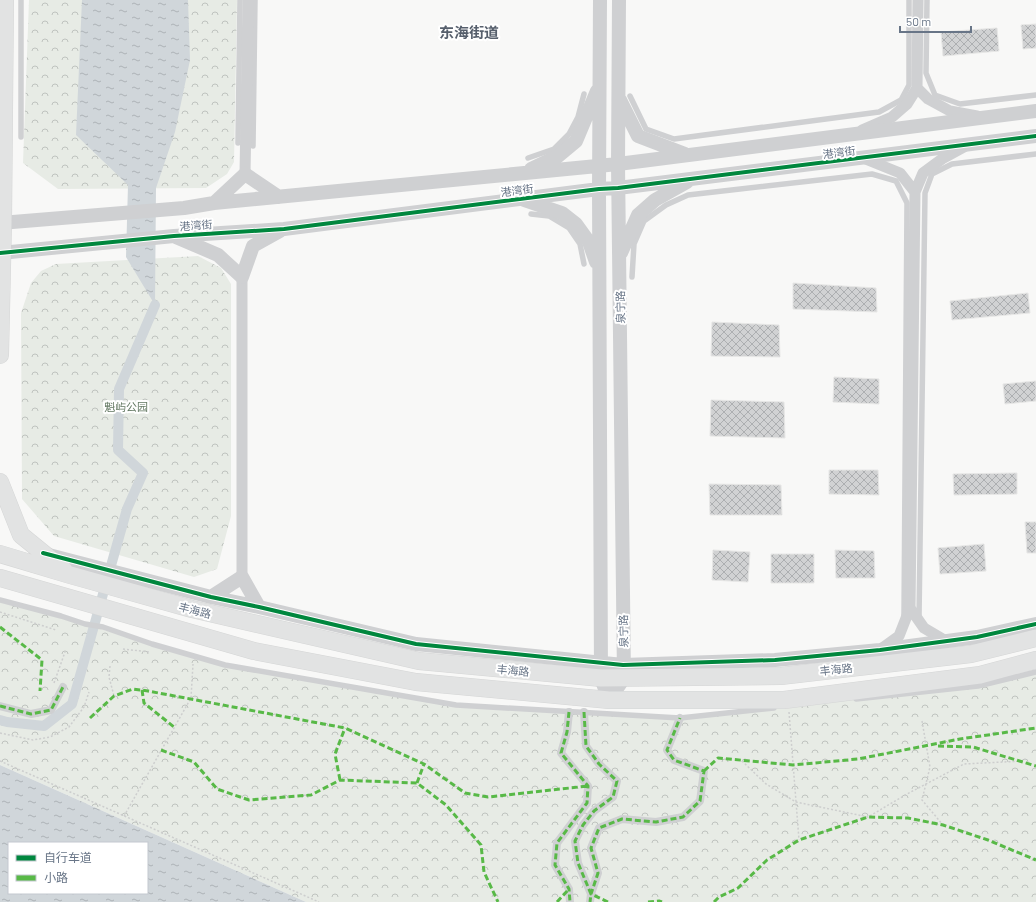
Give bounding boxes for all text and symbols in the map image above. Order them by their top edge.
scale bar [900,8,971,34]
text: 50 m [906,14,931,28]
district label: 东海街道 [439,23,499,41]
street label: 港湾街 [822,144,856,160]
street label: 港湾街 [500,182,534,198]
street label: 港湾街 [179,217,213,233]
street label: 泉宁路 [613,290,627,324]
park label: 魁屿公园 [104,400,148,413]
street label: 丰海路 [177,600,213,620]
street label: 泉宁路 [616,614,630,648]
street label: 丰海路 [819,661,853,677]
street label: 丰海路 [496,662,530,678]
legend [8,842,148,894]
text: 自行车道 [44,850,92,864]
text: 小路 [44,870,68,884]

